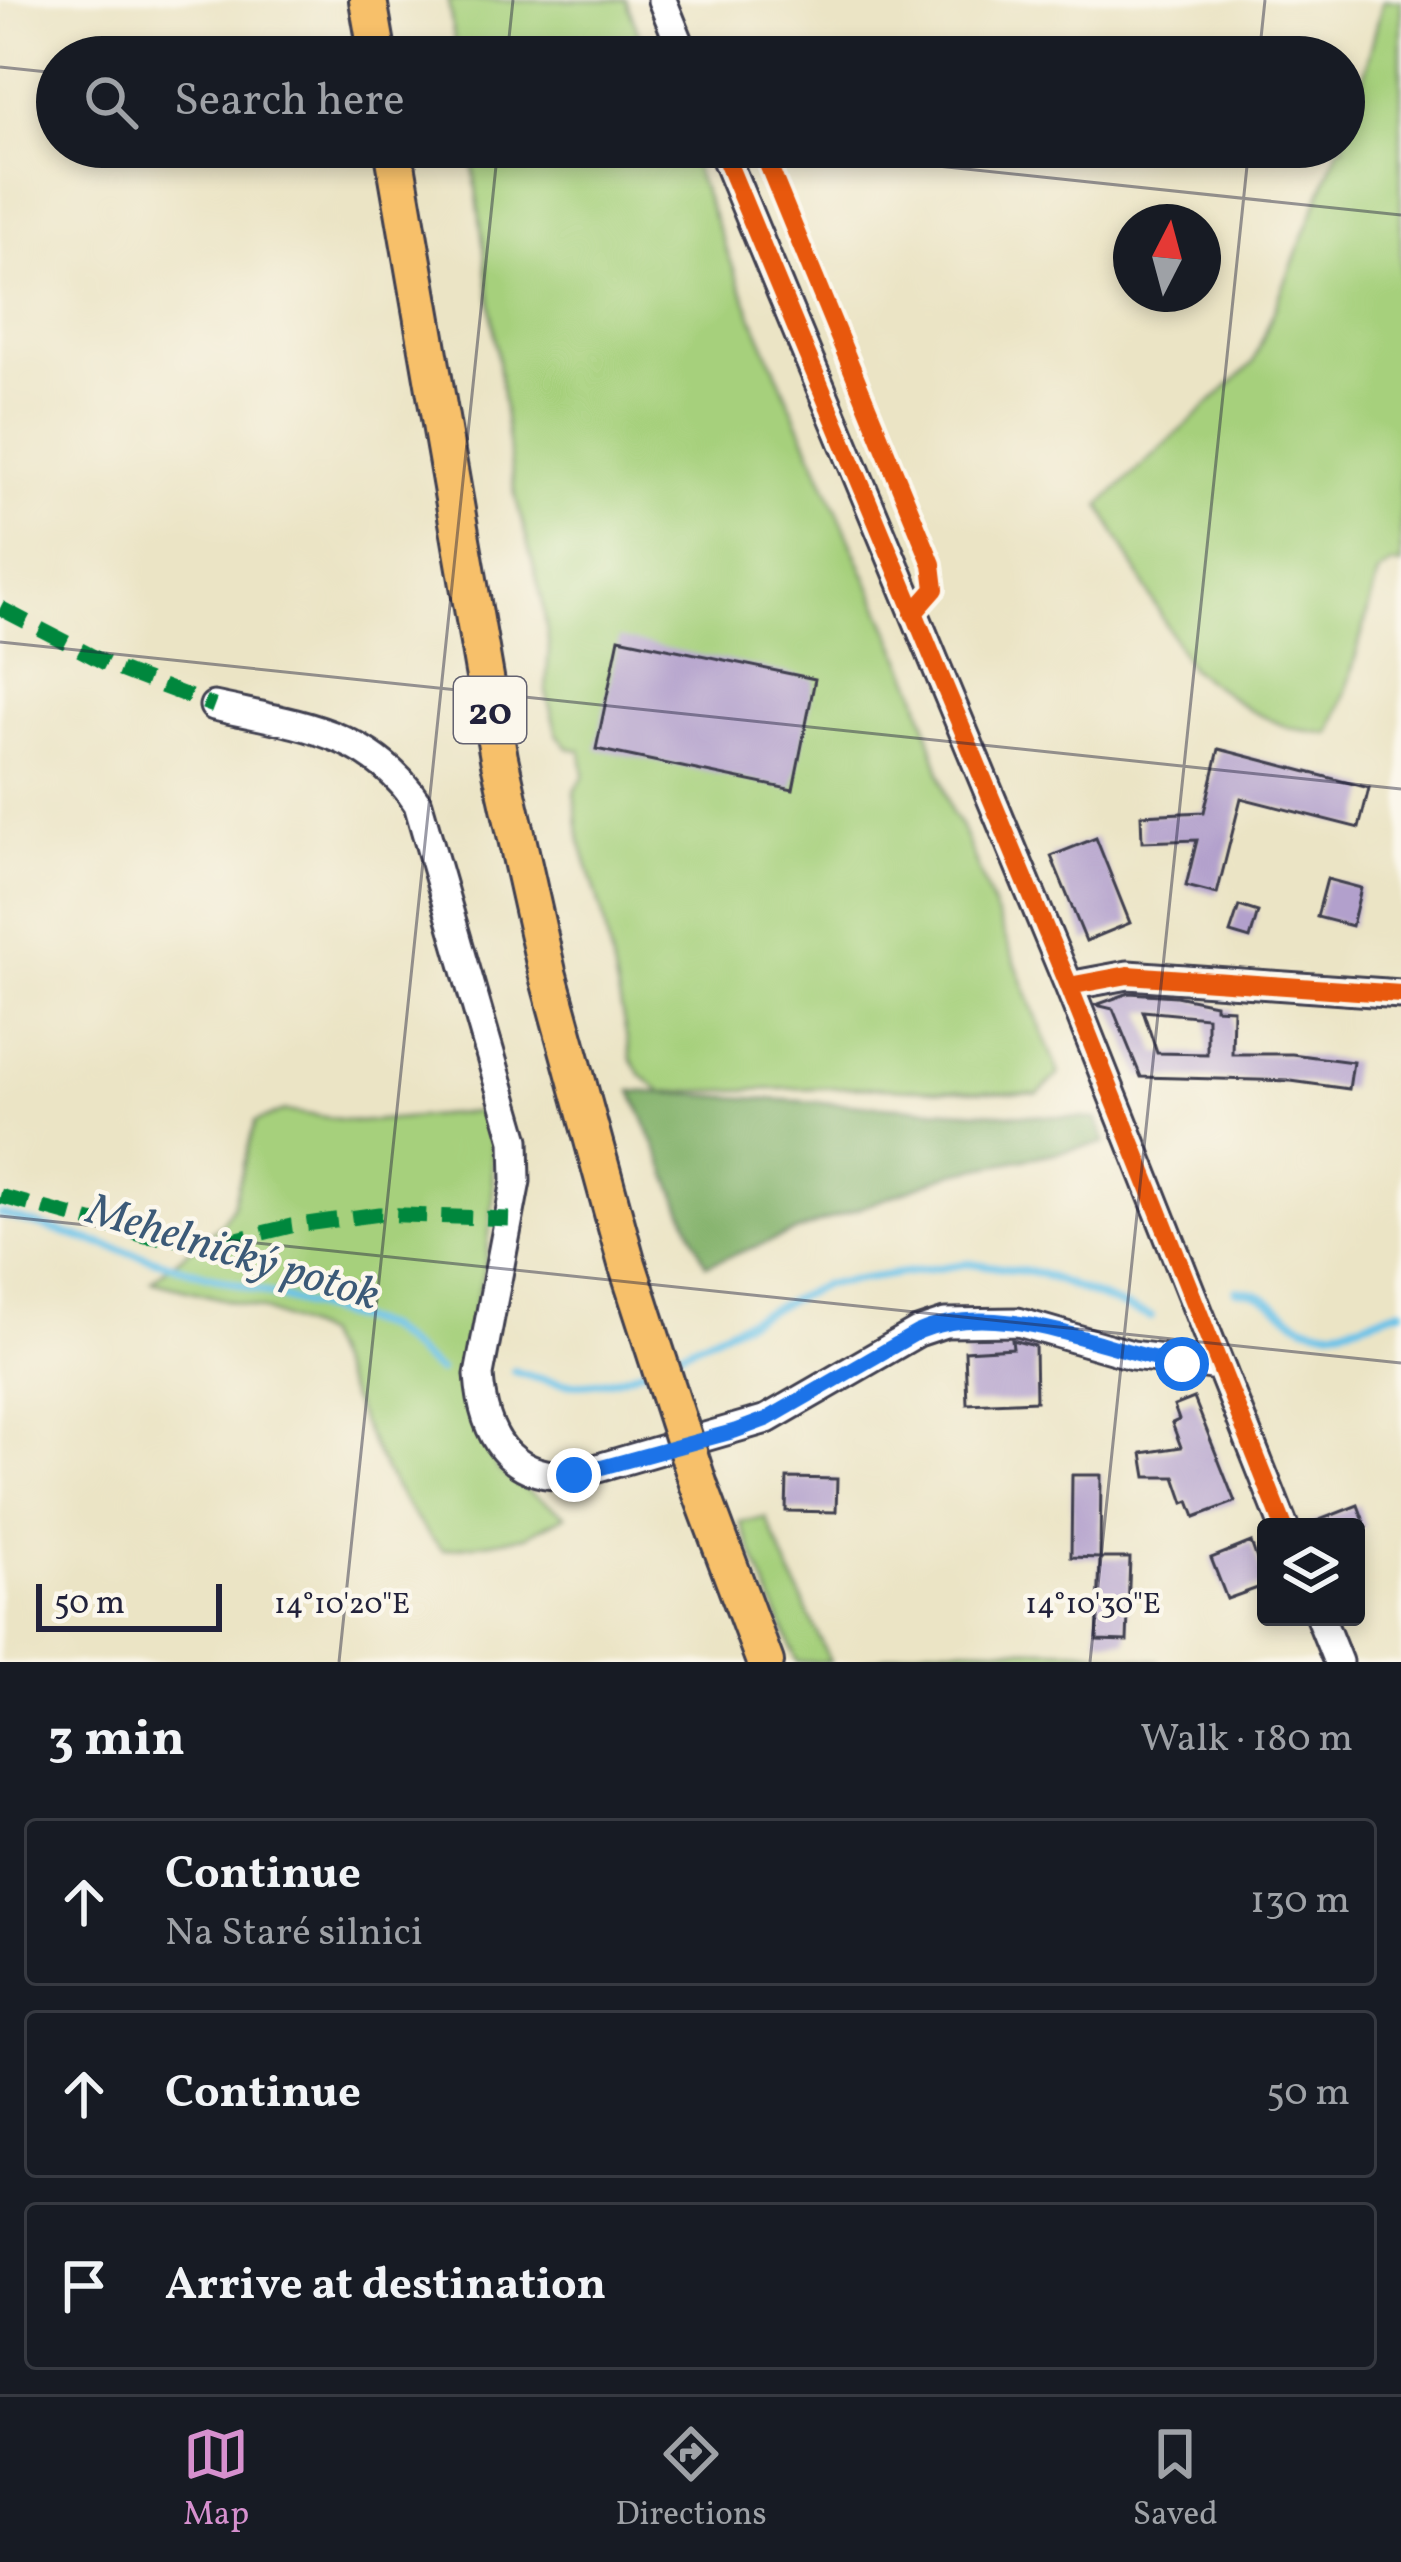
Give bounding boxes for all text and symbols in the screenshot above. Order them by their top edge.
search box [36,36,1365,168]
icon: search [78,69,144,135]
text: Search here [174,71,405,134]
north arrow [1113,204,1221,312]
road number: 20 [454,677,526,743]
water label: Mehelnický potok [77,1179,386,1329]
route start [1155,1337,1209,1391]
route end [547,1448,601,1502]
map controls [1257,1518,1365,1626]
button: layers [1257,1518,1365,1626]
scale bar [36,1578,222,1631]
text: 50 m [54,1582,125,1628]
text: 14°10'20"E [274,1584,410,1626]
text: 14°10'30"E [1025,1584,1161,1626]
text: 3 min [48,1705,185,1776]
text: Walk · 180 m [1140,1713,1353,1767]
text: Continue [165,1844,361,1907]
icon: ahead [51,1869,117,1935]
text: 130 m [1250,1875,1350,1929]
text: Na Staré silnici [165,1907,423,1961]
icon: ahead [51,2061,117,2127]
text: Continue [165,2063,361,2126]
text: 50 m [1266,2067,1350,2121]
icon: arrive [51,2253,117,2319]
text: Arrive at destination [165,2255,606,2318]
tab: Map [183,2421,249,2539]
tab: Directions [615,2421,767,2539]
tab: Saved [1133,2421,1218,2539]

